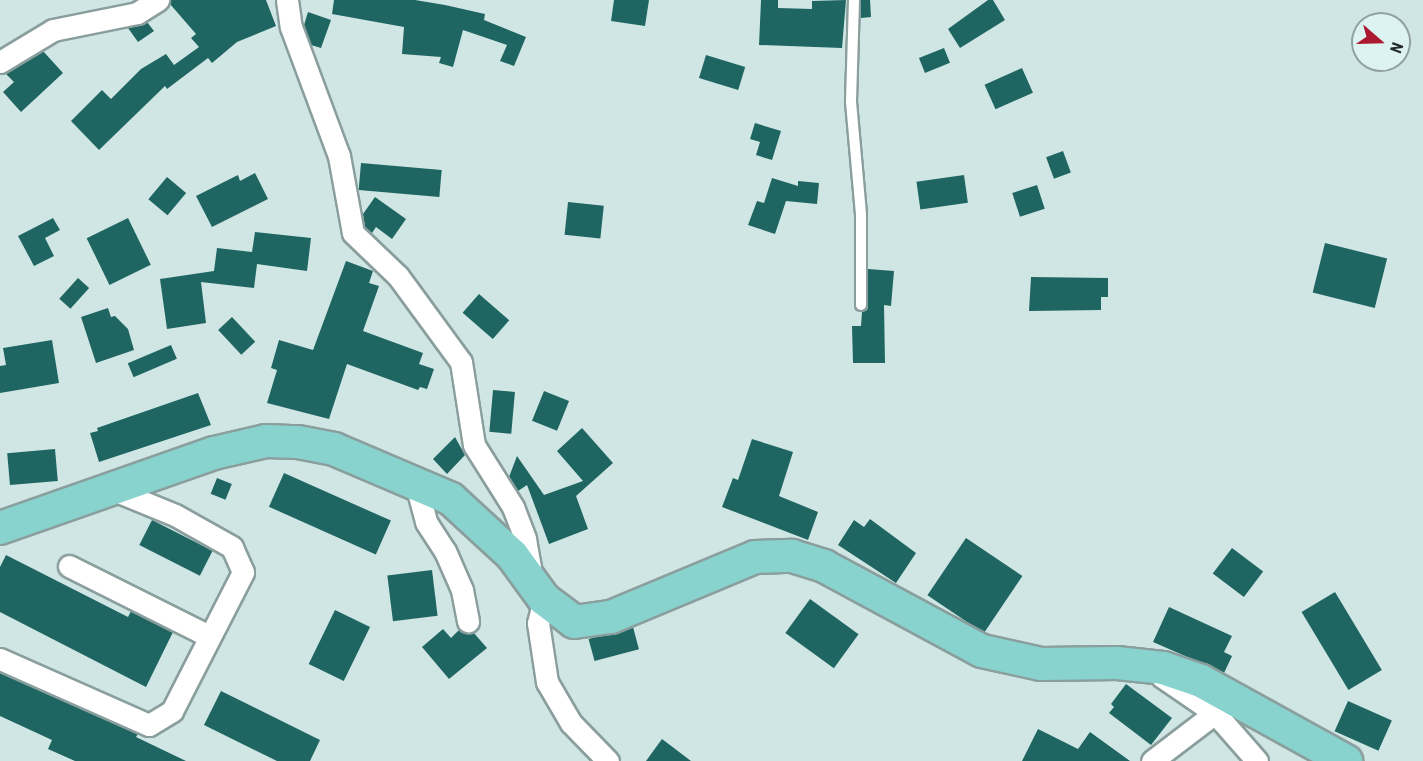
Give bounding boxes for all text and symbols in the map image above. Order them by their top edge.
north arrow [1351,12,1411,72]
text: N [1386,40,1407,55]

